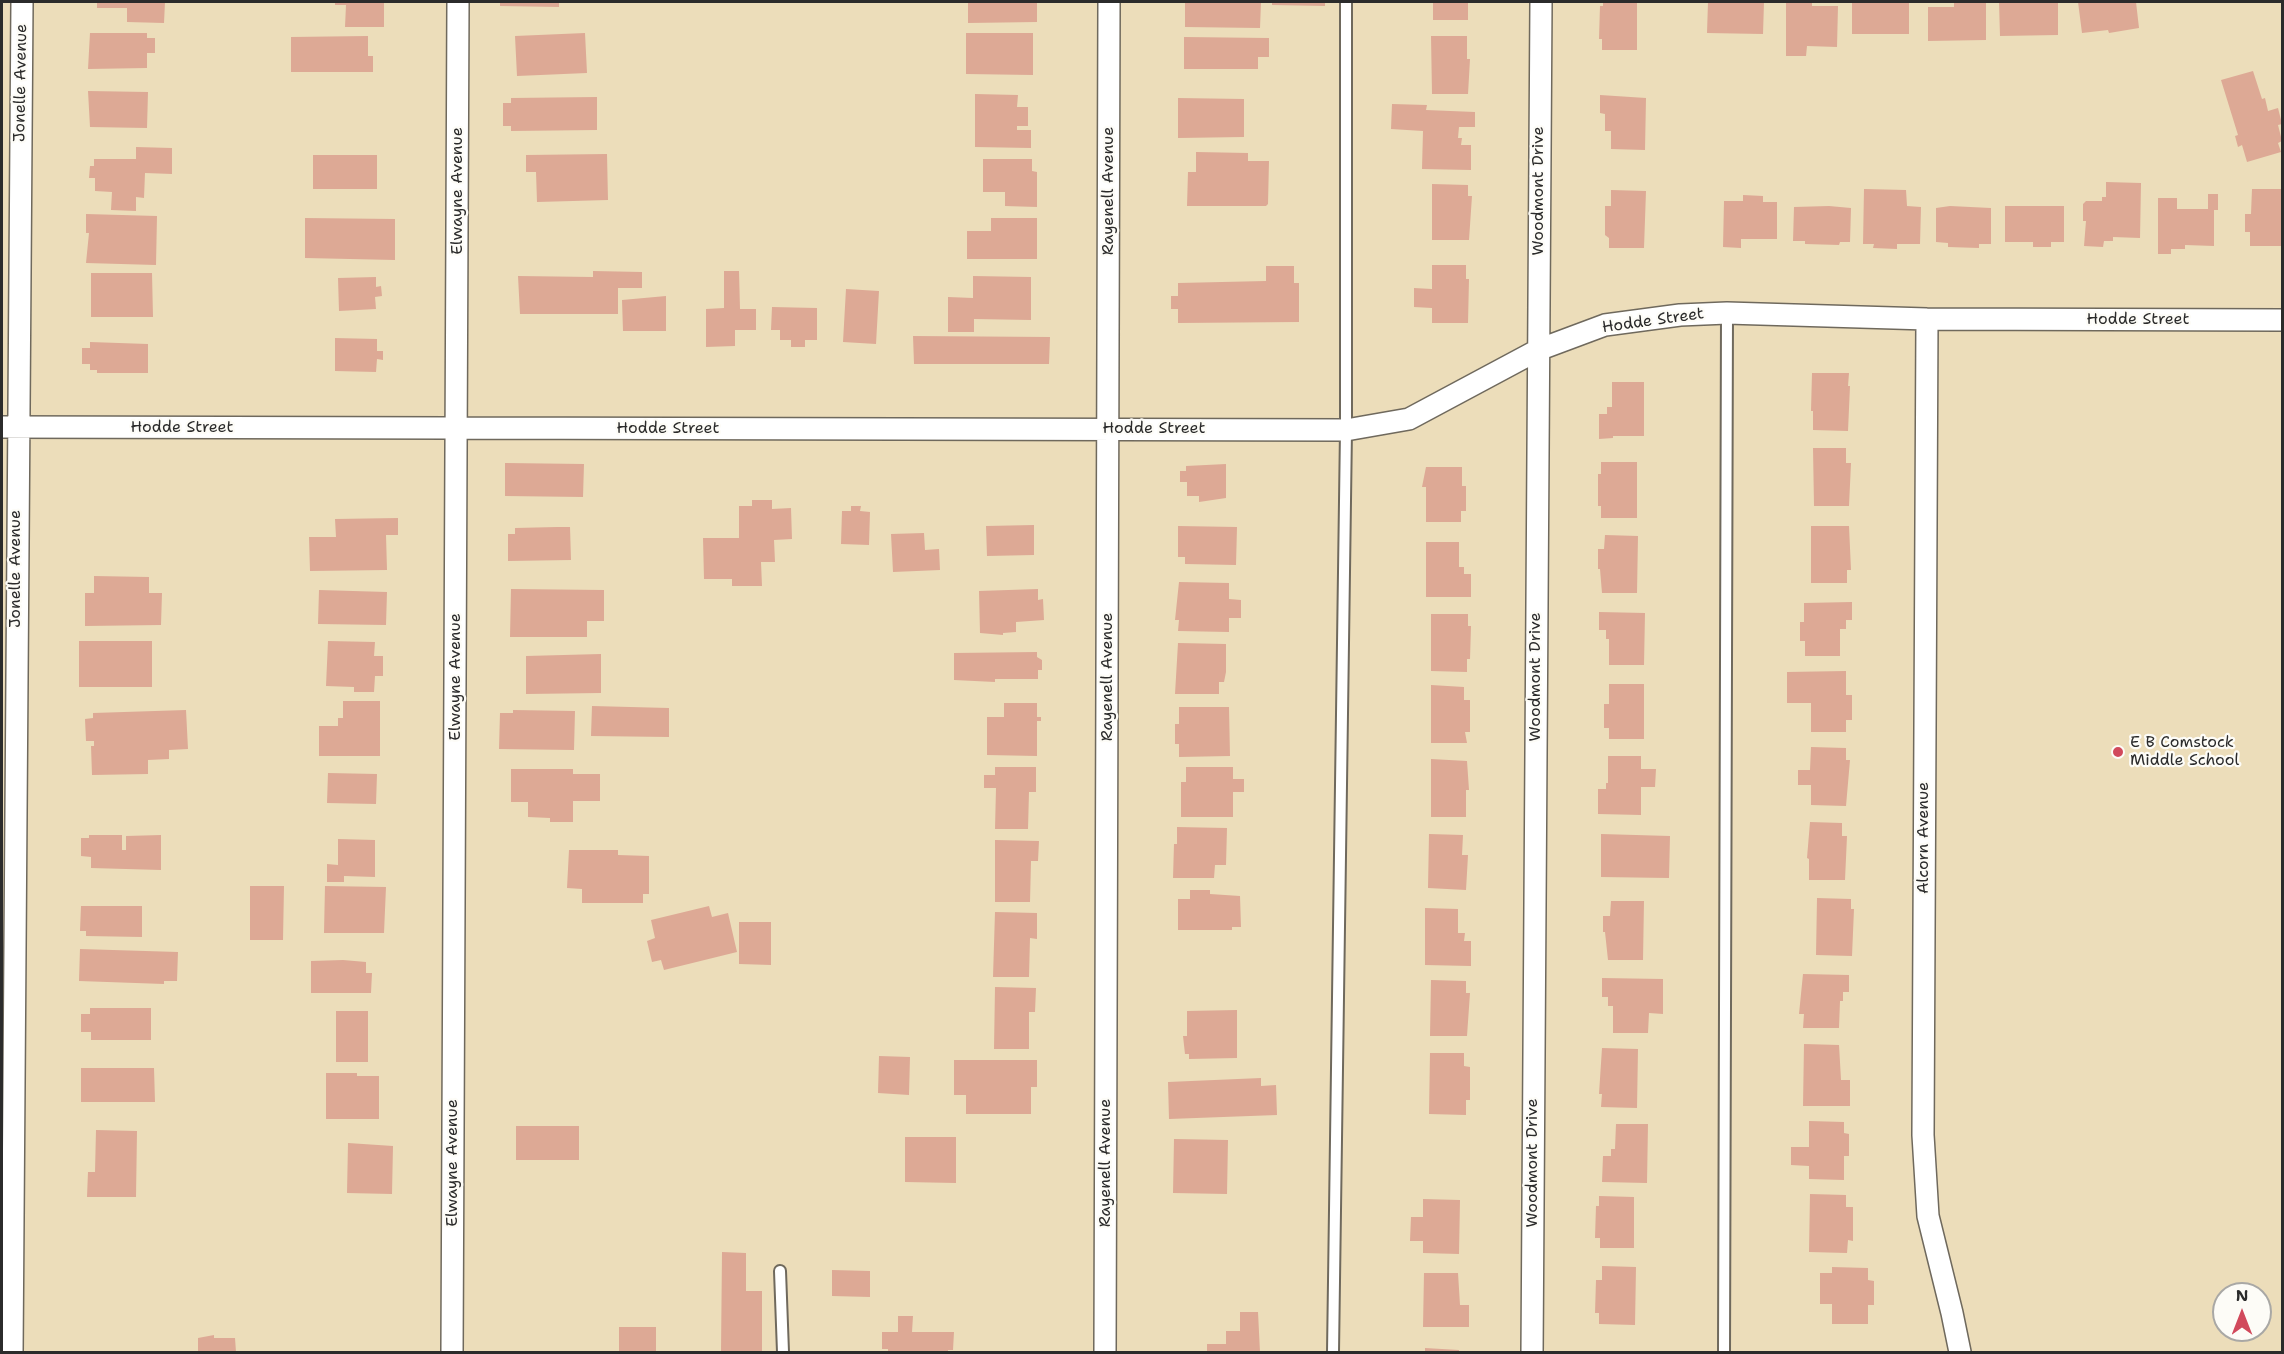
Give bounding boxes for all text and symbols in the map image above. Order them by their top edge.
street label: Jonelle Avenue [10,24,32,142]
street label: Elwayne Avenue [448,127,468,255]
street label: Rayenell Avenue [1099,127,1119,255]
street label: Woodmont Drive [1529,127,1549,255]
street label: Hodde Street [1601,304,1705,338]
street label: Hodde Street [2087,310,2189,330]
street label: Hodde Street [131,418,233,438]
street label: Hodde Street [617,419,719,439]
street label: Hodde Street [1103,419,1205,439]
street label: Jonelle Avenue [6,510,26,628]
street label: Elwayne Avenue [446,613,466,741]
street label: Rayenell Avenue [1098,613,1118,741]
street label: Woodmont Drive [1526,613,1546,741]
place label: E B Comstock Middle School [2130,733,2239,771]
marker: E B Comstock Middle School [2111,745,2125,759]
street label: Alcorn Avenue [1914,782,1934,894]
street label: Elwayne Avenue [443,1099,463,1227]
street label: Rayenell Avenue [1096,1099,1116,1227]
street label: Woodmont Drive [1523,1099,1543,1227]
north arrow [2212,1282,2272,1342]
text: N [2236,1285,2248,1306]

